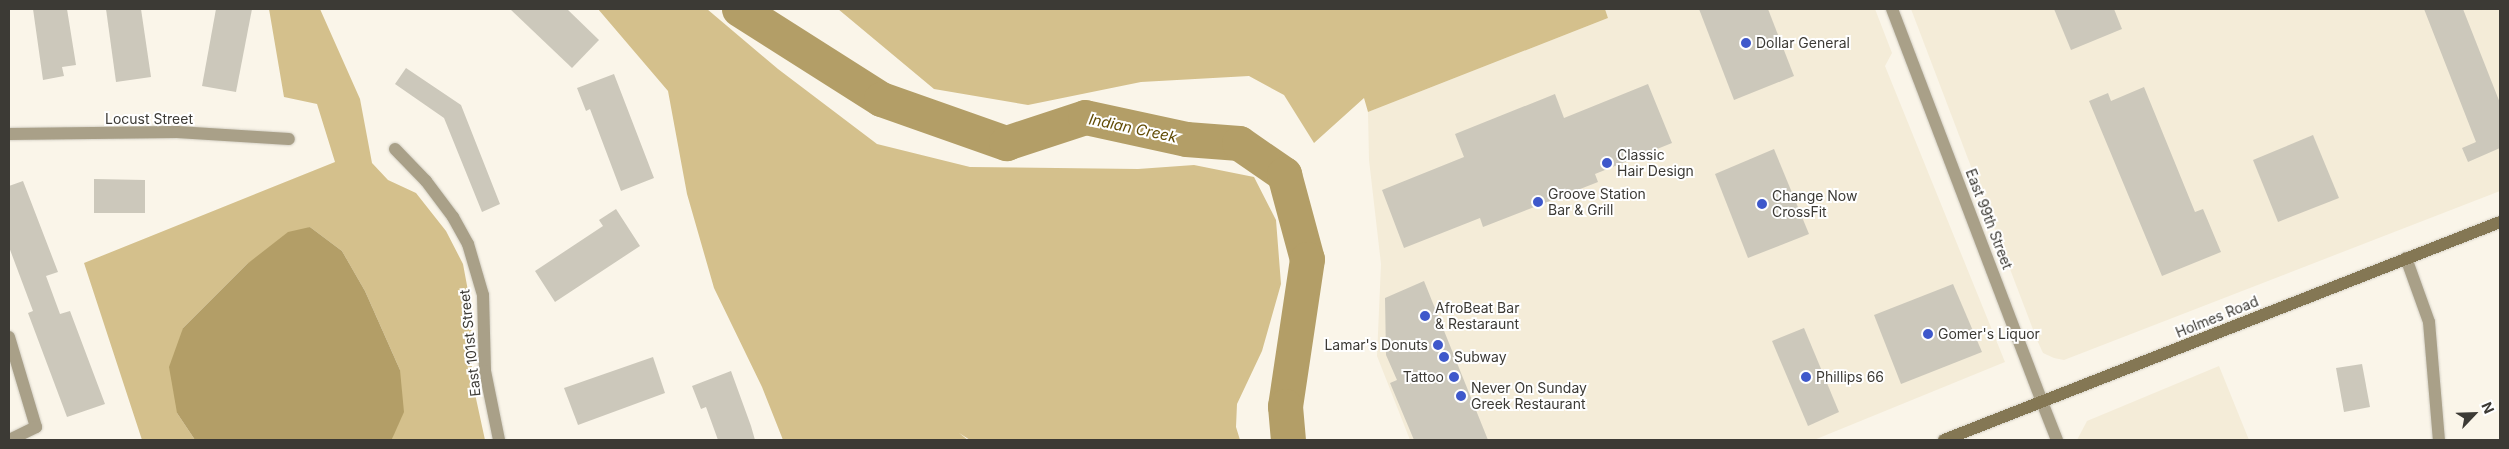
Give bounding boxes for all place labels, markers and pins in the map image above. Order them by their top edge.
place label: Dollar General [1756,35,1850,51]
marker: Dollar General [1740,37,1752,49]
place label: Classic Hair Design [1617,147,1694,180]
marker: Classic Hair Design [1601,157,1613,169]
place label: Groove Station Bar & Grill [1548,186,1646,218]
place label: Change Now CrossFit [1772,188,1857,220]
marker: Groove Station Bar & Grill [1532,196,1544,208]
marker: Change Now CrossFit [1756,198,1768,210]
place label: AfroBeat Bar & Restaraunt [1435,300,1519,332]
marker: AfroBeat Bar & Restaraunt [1419,310,1431,322]
place label: Gomer's Liquor [1938,326,2040,342]
marker: Gomer's Liquor [1922,328,1934,340]
place label: Lamar's Donuts [1324,337,1428,353]
marker: Lamar's Donuts [1432,339,1444,351]
place label: Subway [1454,349,1507,365]
marker: Subway [1438,351,1450,363]
place label: Tattoo [1403,369,1444,385]
place label: Phillips 66 [1816,369,1884,385]
marker: Tattoo [1448,371,1460,383]
marker: Phillips 66 [1800,371,1812,383]
place label: Never On Sunday Greek Restaurant [1471,380,1587,412]
marker: Never On Sunday Greek Restaurant [1455,390,1467,402]

